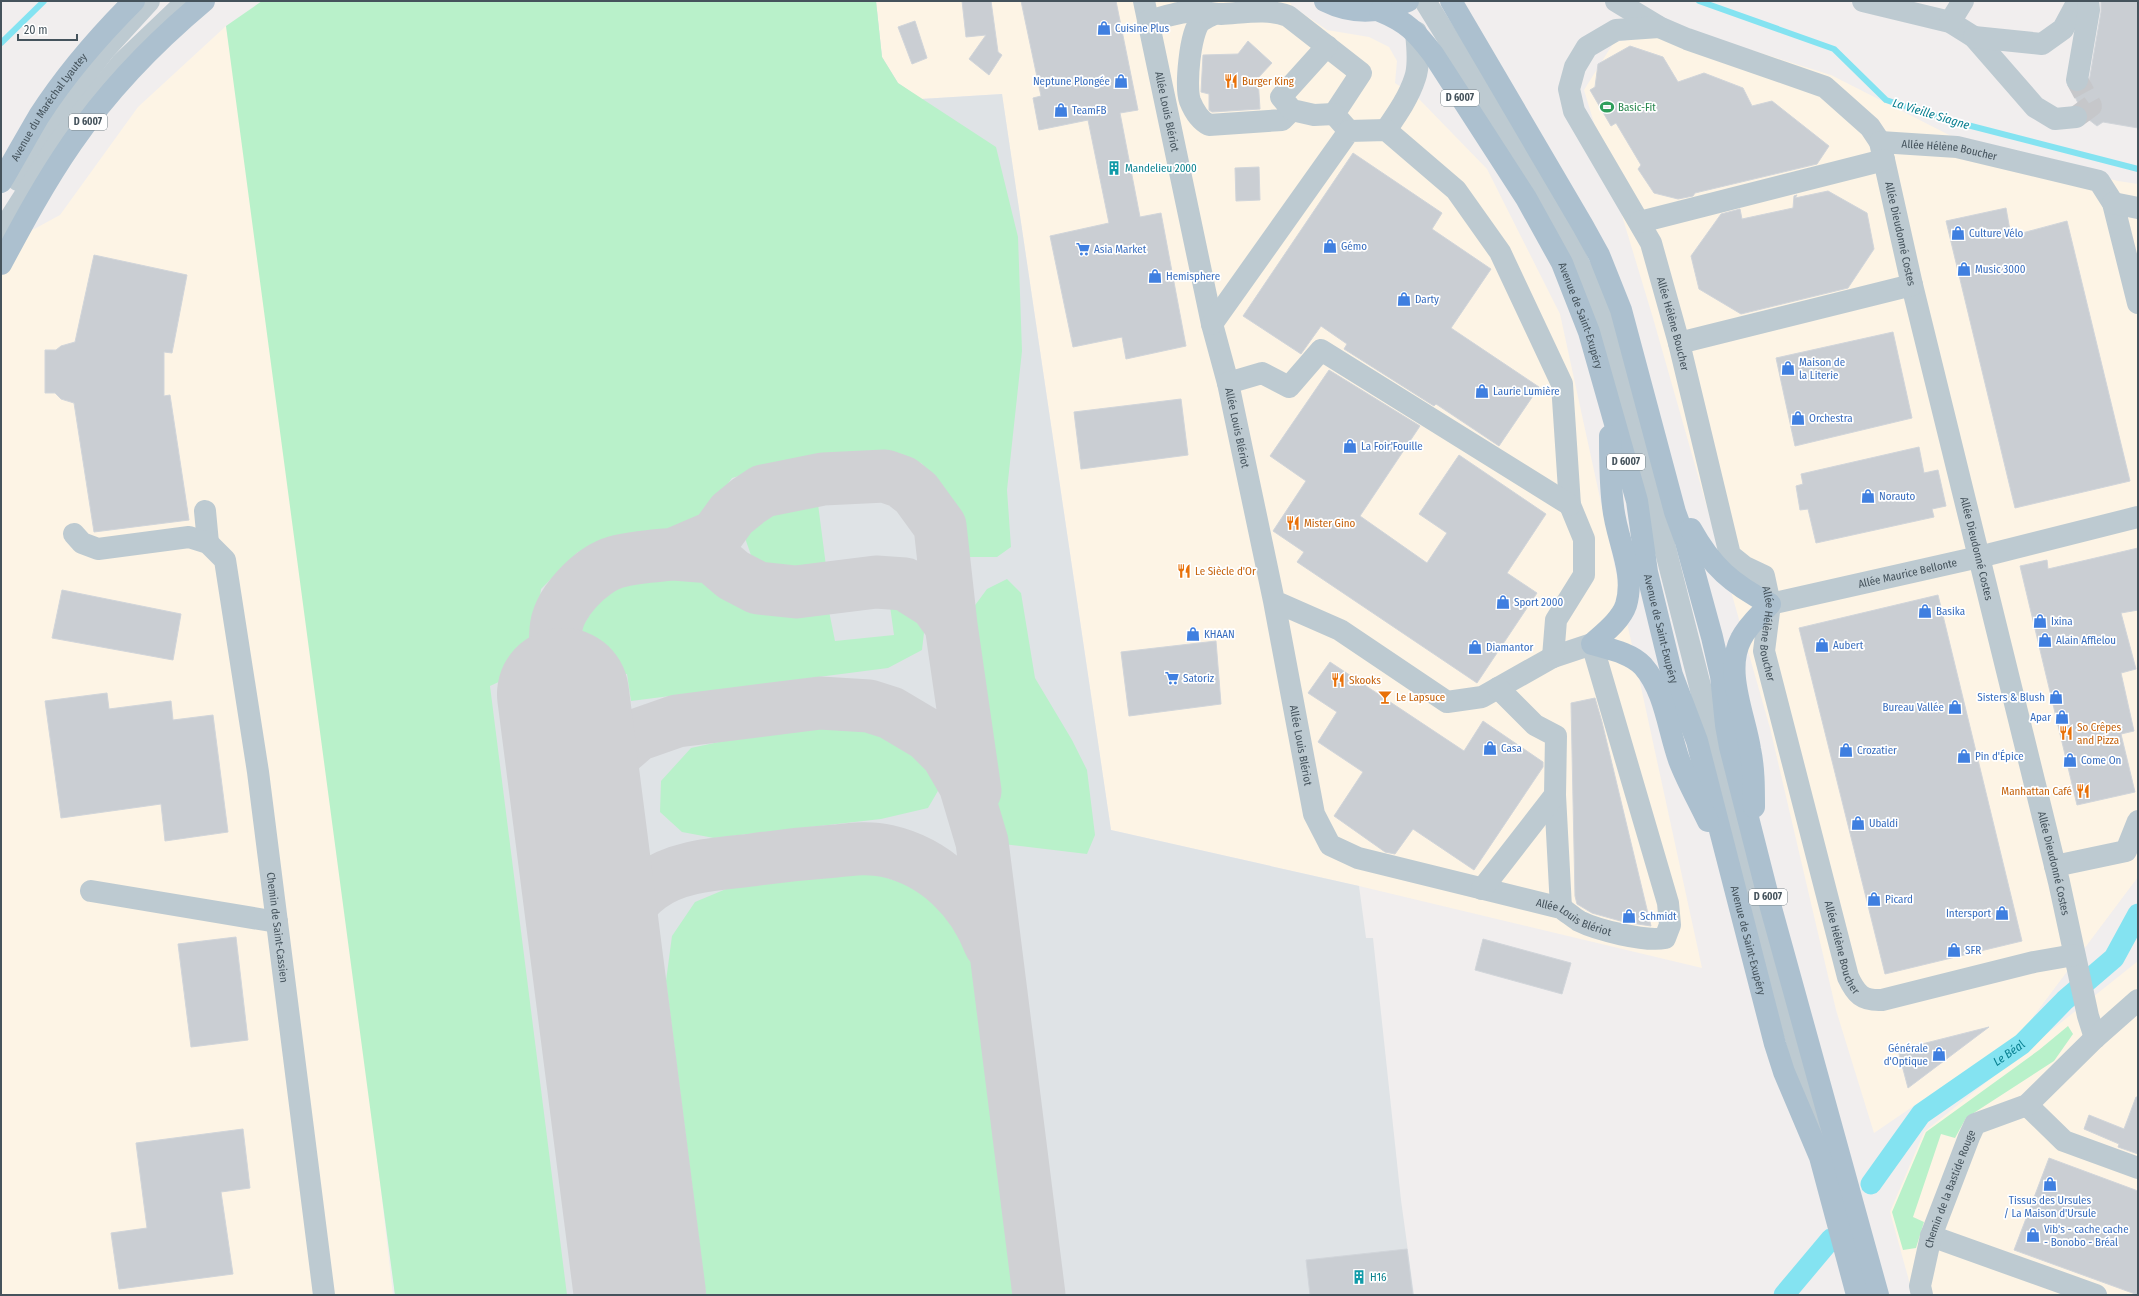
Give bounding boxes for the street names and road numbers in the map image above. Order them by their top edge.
street label: Avenue du Maréchal Lyautey [8,50,90,163]
street label: Allée Louis Blériot [1153,70,1182,153]
road number: D 6007 [1441,90,1479,106]
road number: D 6007 [69,114,107,130]
street label: Allée Hélène Boucher [1901,137,1999,163]
street label: Allée Dieudonné Costes [1883,180,1919,287]
street label: Avenue de Saint-Exupéry [1556,261,1606,370]
street label: Allée Hélène Boucher [1654,275,1692,372]
street label: Allée Louis Blériot [1223,387,1252,469]
road number: D 6007 [1607,454,1645,470]
street label: Allée Dieudonné Costes [1958,495,1996,602]
street label: Allée Maurice Bellonte [1857,556,1958,590]
street label: Avenue de Saint-Exupéry [1641,573,1681,685]
street label: Allée Hélène Boucher [1758,585,1778,683]
street label: Allée Louis Blériot [1287,704,1315,787]
street label: Allée Dieudonné Costes [2035,810,2073,917]
street label: Chemin de Saint-Cassien [264,871,291,983]
street label: Avenue de Saint-Exupéry [1728,884,1769,996]
road number: D 6007 [1749,889,1787,905]
street label: Allée Louis Blériot [1535,896,1613,938]
street label: Allée Hélène Boucher [1822,899,1863,997]
street label: Chemin de la Bastide Rouge [1922,1128,1978,1249]

